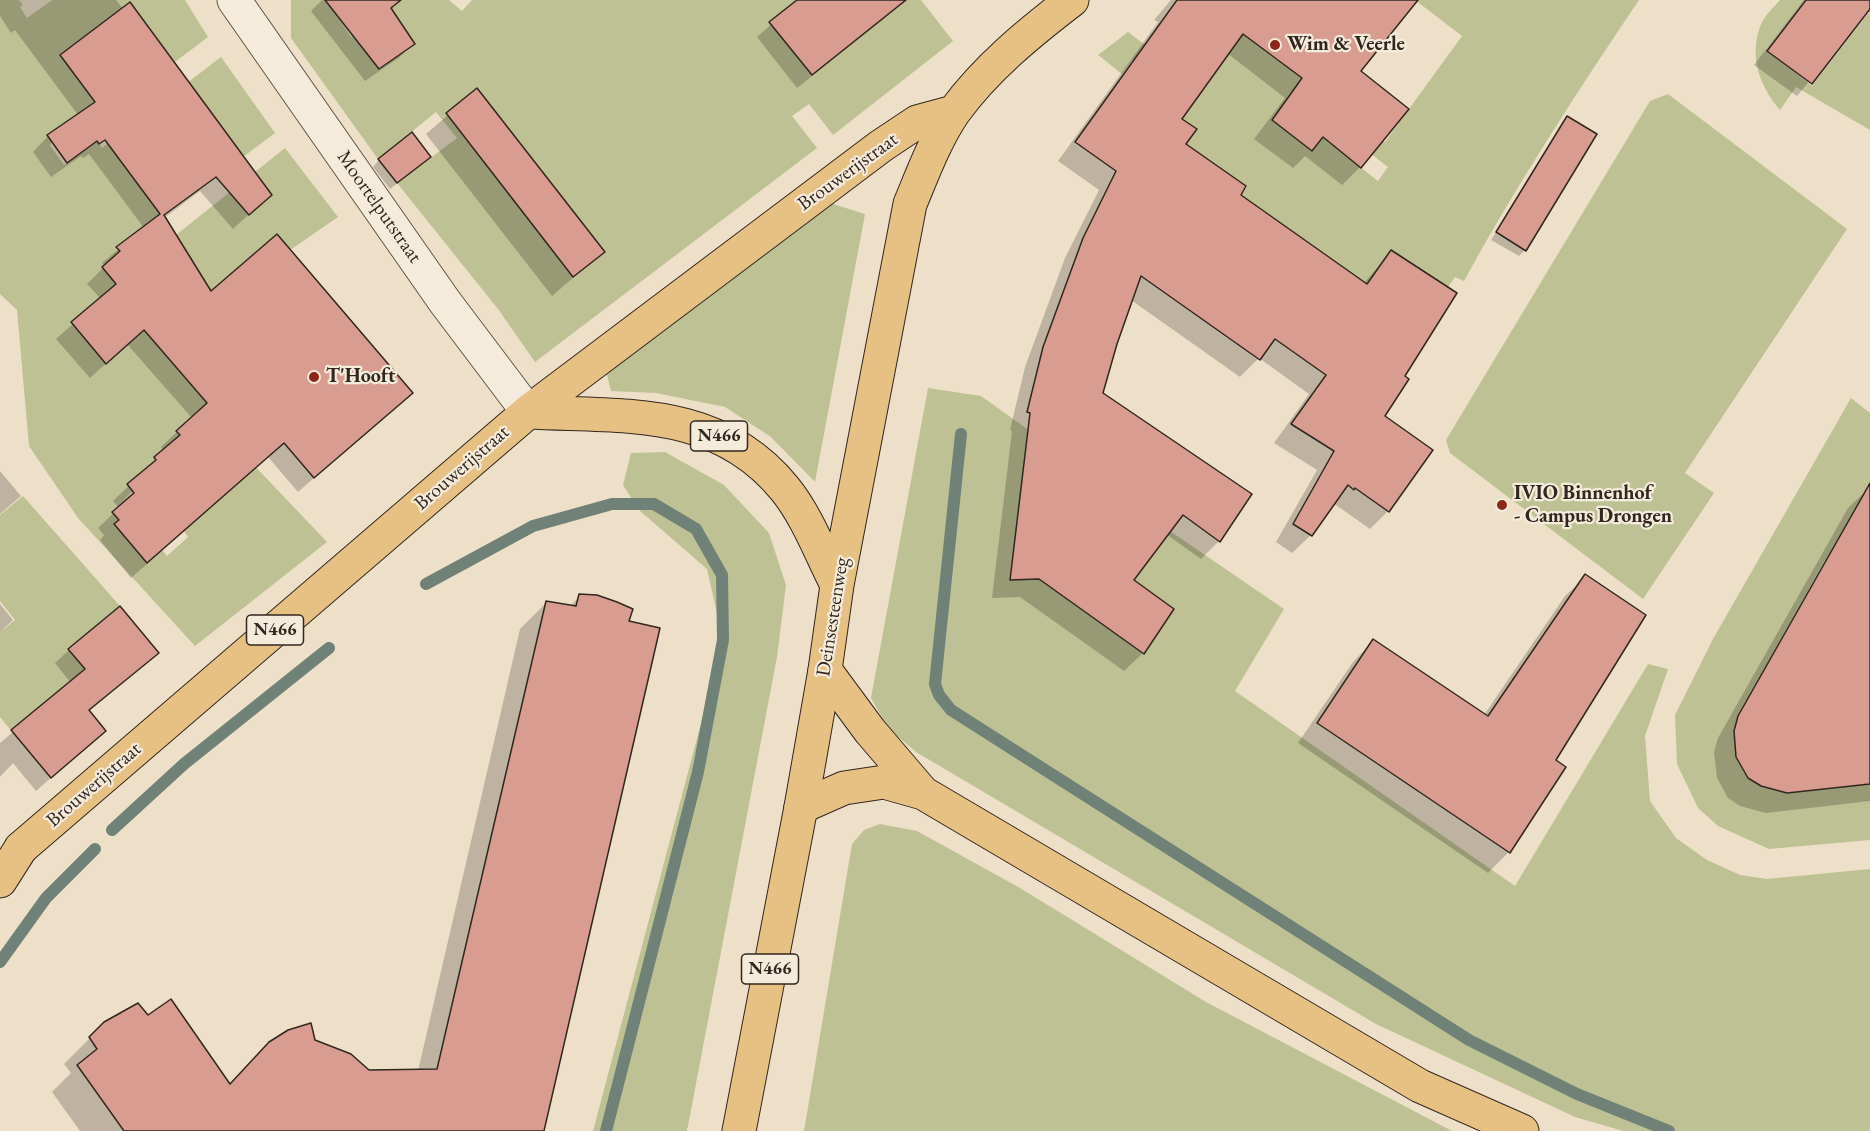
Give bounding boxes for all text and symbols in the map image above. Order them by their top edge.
place label: Wim & Veerle [1287,33,1405,57]
marker: Wim & Veerle [1268,38,1282,52]
street label: Brouwerijstraat [793,128,903,216]
street label: Moortelputstraat [331,146,427,268]
place label: T'Hooft [326,365,395,389]
marker: T'Hooft [307,370,321,384]
street label: Brouwerijstraat [410,420,514,516]
road number: N466 [690,421,748,451]
place label: IVIO Binnenhof - Campus Drongen [1514,482,1672,529]
marker: IVIO Binnenhof - Campus Drongen [1495,498,1509,512]
street label: Deinsesteenweg [812,556,854,678]
road number: N466 [246,615,304,645]
street label: Brouwerijstraat [42,737,146,833]
road number: N466 [742,954,798,984]

